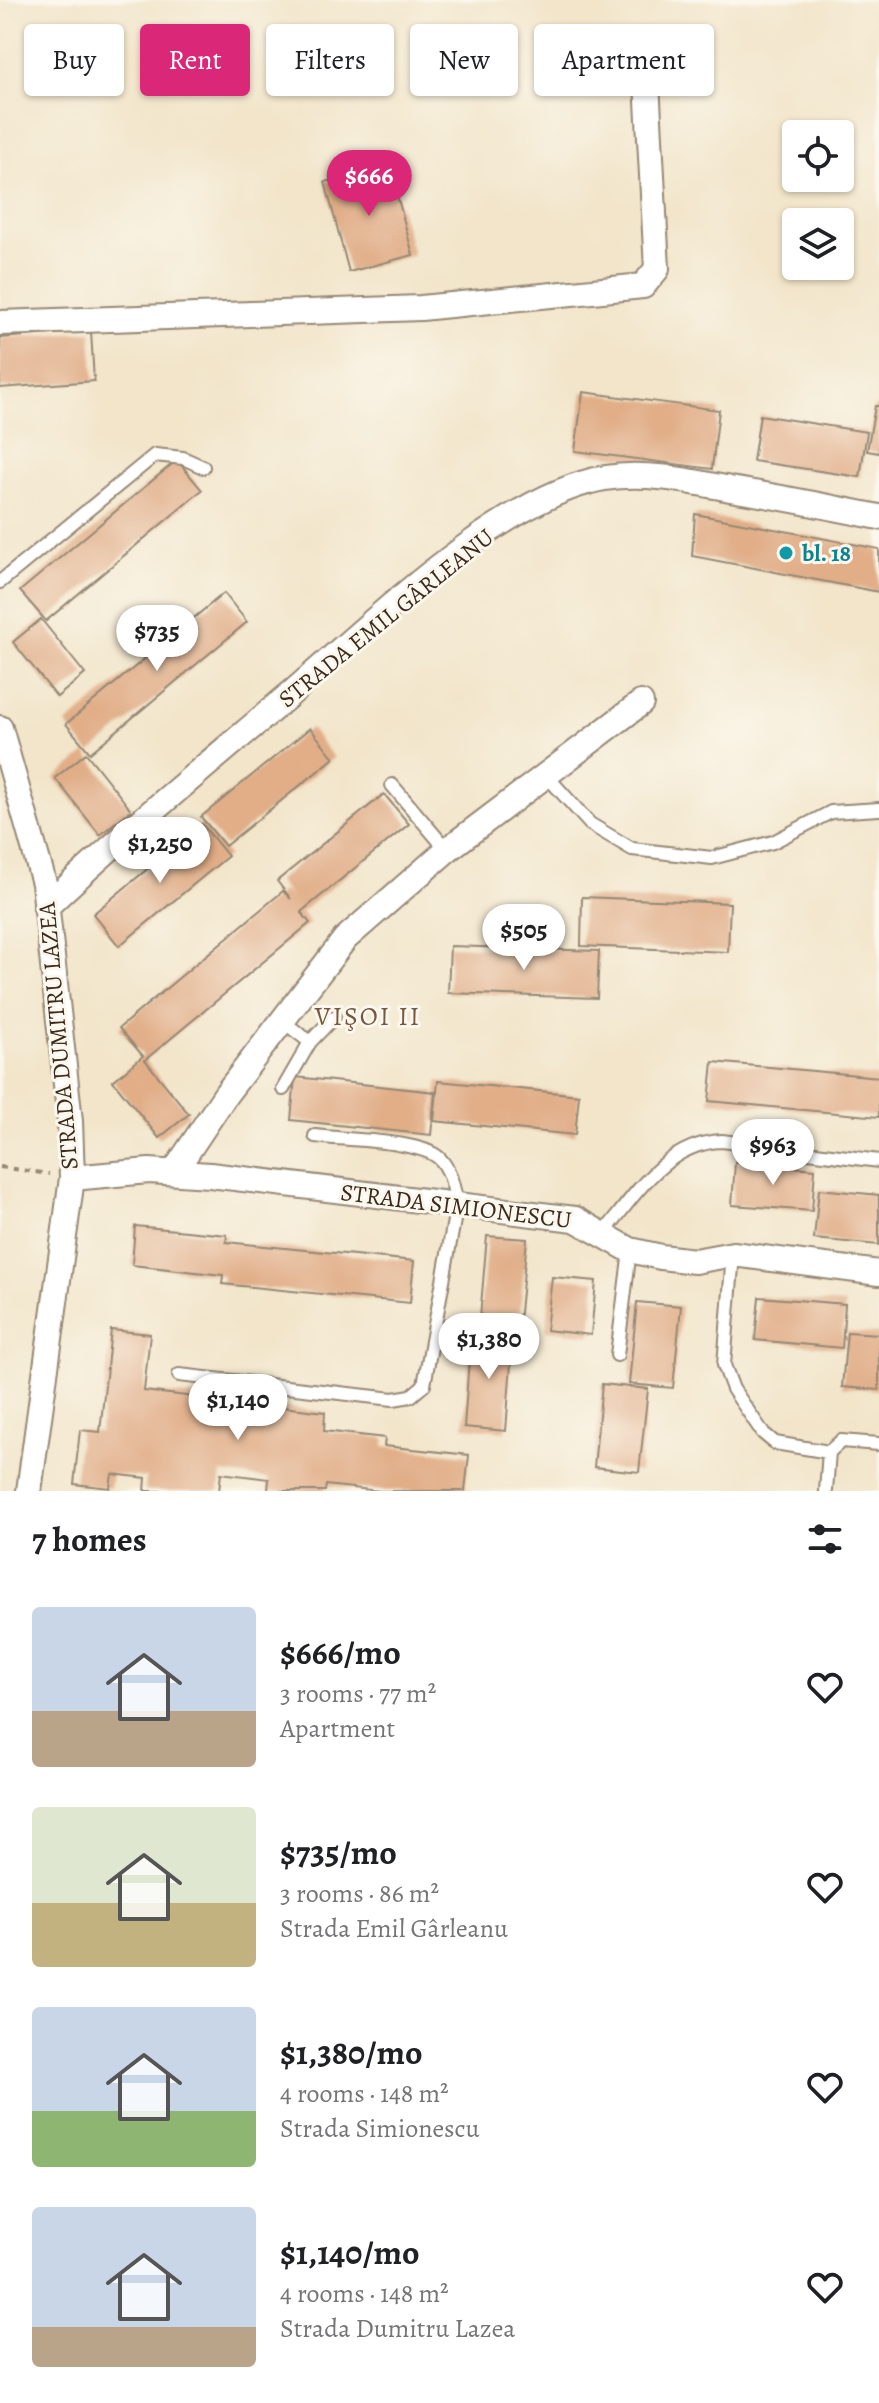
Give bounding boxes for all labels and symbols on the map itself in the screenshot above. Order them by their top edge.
pin: $666 [322,150,416,218]
street label: STRADA EMIL GÂRLEANU [272,521,500,715]
place label: bl. 18 [801,537,851,569]
marker: bl. 18 [777,544,795,562]
pin: $735 [110,605,204,673]
pin: $1,250 [95,817,225,885]
street label: STRADA DUMITRU LAZEA [30,900,86,1171]
pin: $505 [477,904,571,972]
district label: VIŞOI II [314,999,421,1034]
pin: $963 [726,1119,820,1187]
street label: STRADA SIMIONESCU [339,1176,573,1236]
pin: $1,380 [424,1313,554,1381]
pin: $1,140 [173,1374,303,1442]

